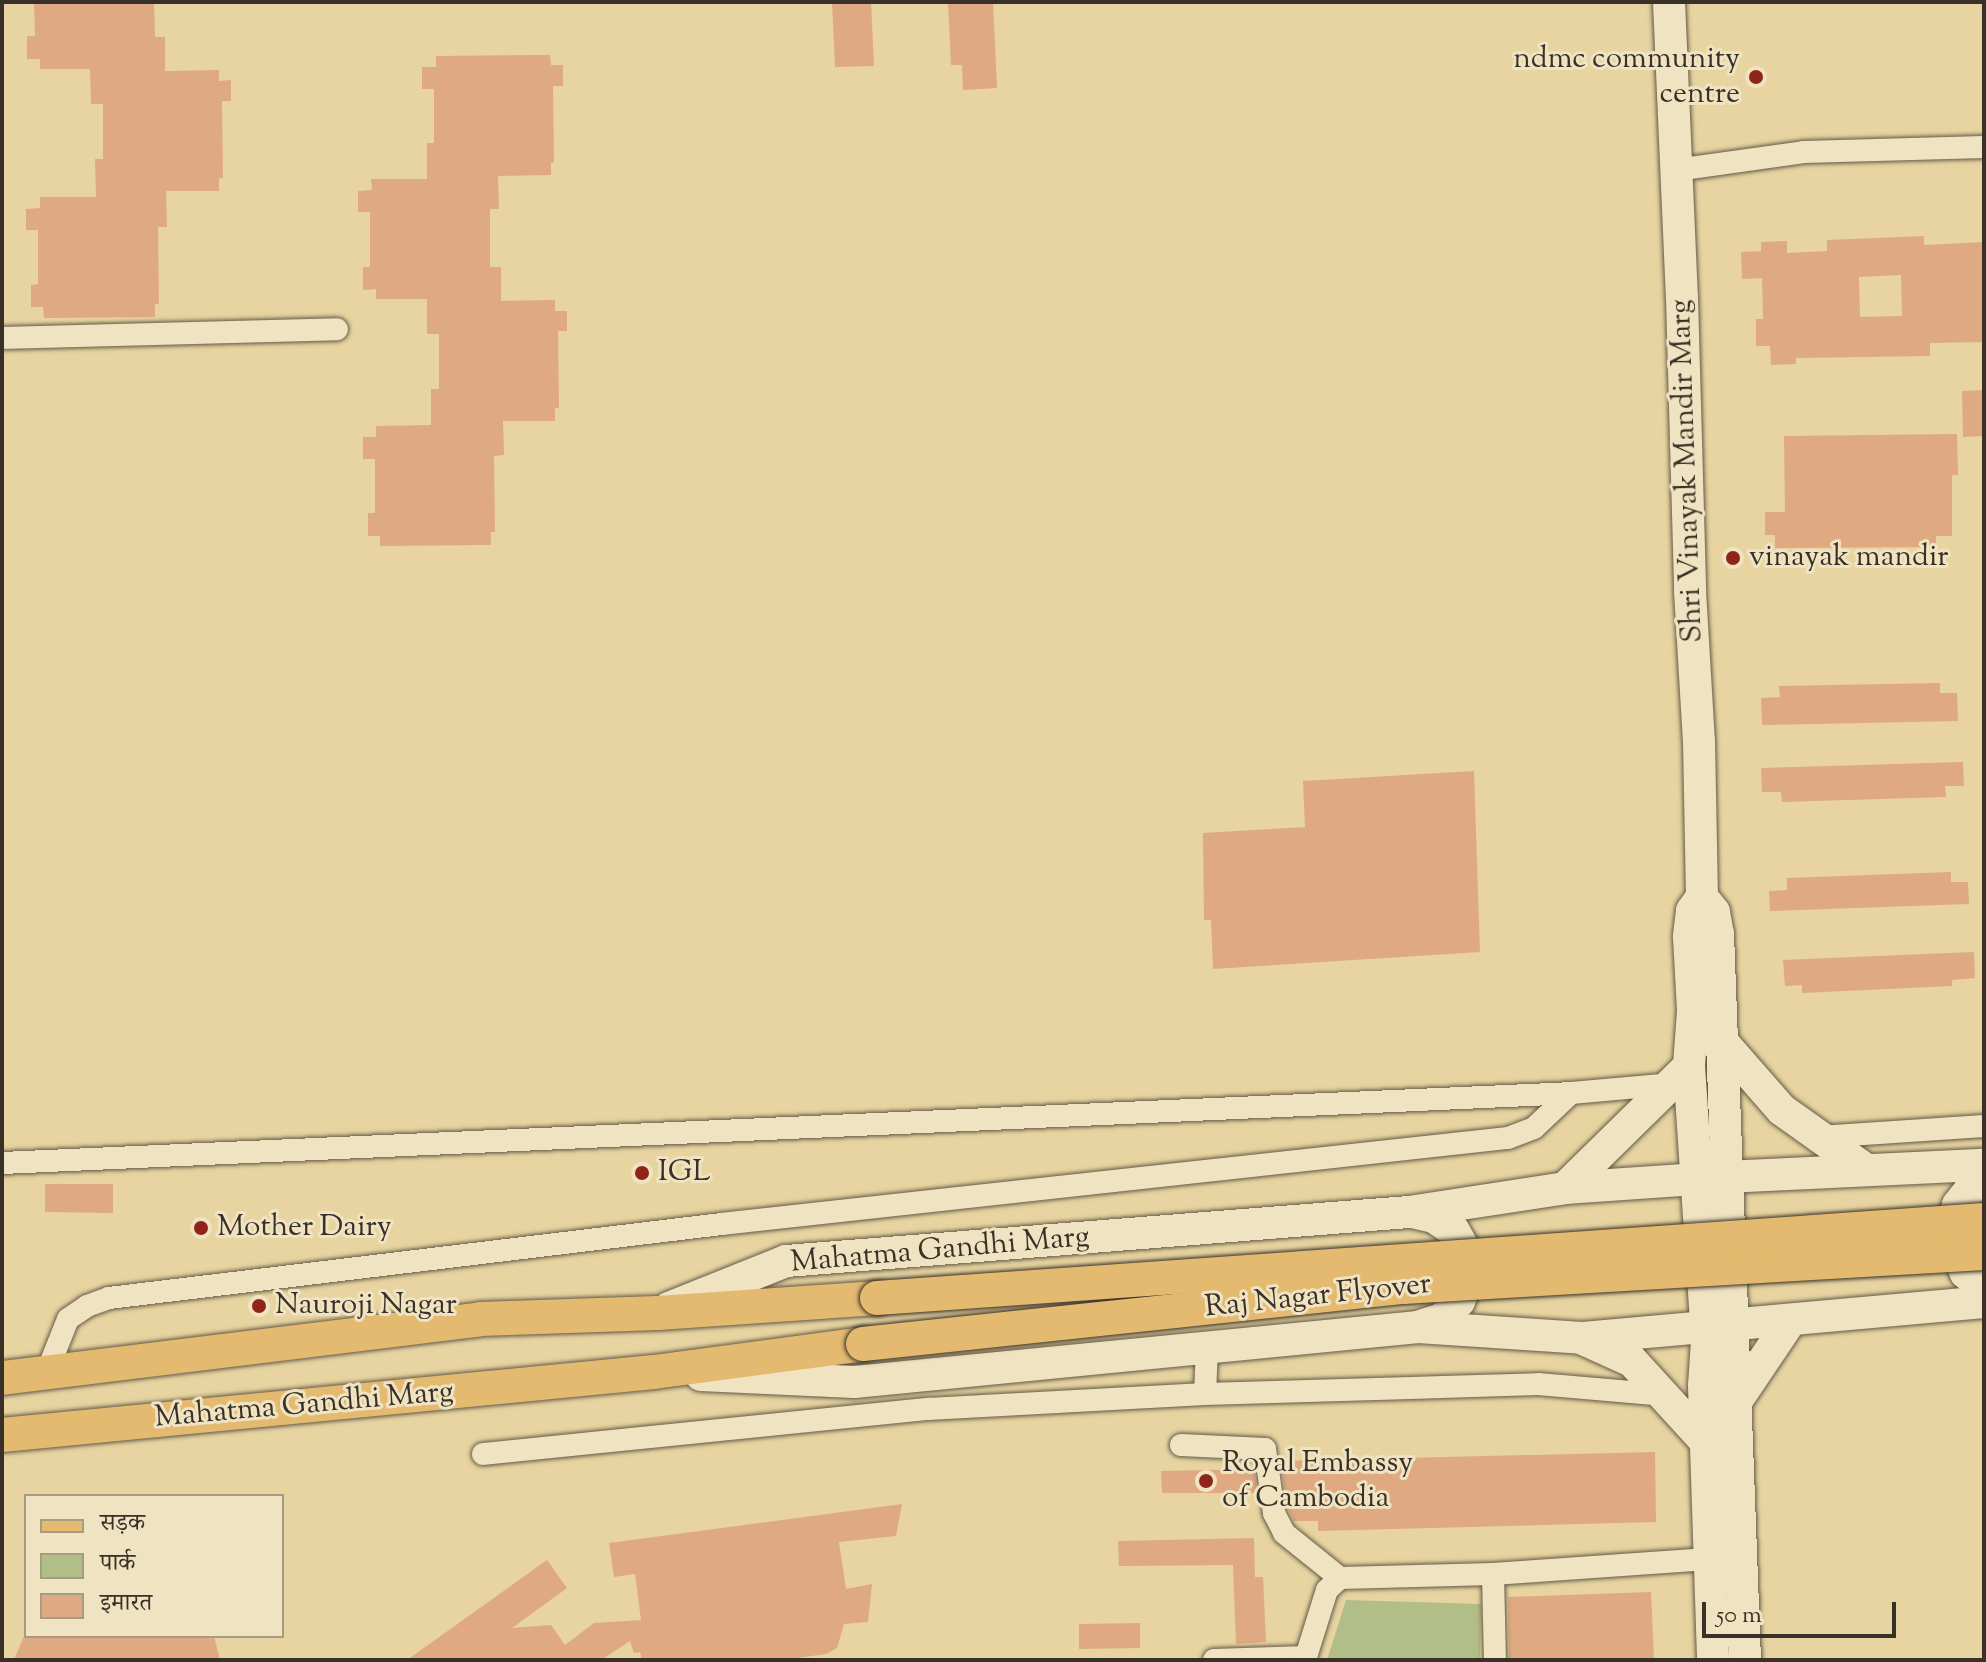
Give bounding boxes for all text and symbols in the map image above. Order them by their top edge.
place label: ndmc community centre [1513,42,1740,112]
marker: ndmc community centre [1747,68,1765,86]
street label: Shri Vinayak Mandir Marg [1664,299,1712,643]
place label: vinayak mandir [1749,540,1948,576]
marker: vinayak mandir [1724,549,1742,567]
place label: IGL [658,1155,710,1191]
marker: IGL [633,1164,651,1182]
place label: Mother Dairy [217,1210,392,1246]
marker: Mother Dairy [192,1219,210,1237]
street label: Mahatma Gandhi Marg [789,1220,1091,1282]
street label: Raj Nagar Flyover [1203,1267,1433,1327]
place label: Nauroji Nagar [275,1288,457,1324]
marker: Nauroji Nagar [250,1297,268,1315]
street label: Mahatma Gandhi Marg [153,1375,455,1437]
place label: Royal Embassy of Cambodia [1222,1446,1413,1516]
marker: Royal Embassy of Cambodia [1197,1472,1215,1490]
legend [24,1494,284,1638]
text: सड़क [100,1507,145,1541]
text: पार्क [100,1547,135,1581]
scale bar [1706,1586,1900,1636]
text: इमारत [100,1587,152,1621]
text: 50 m [1716,1599,1762,1633]

